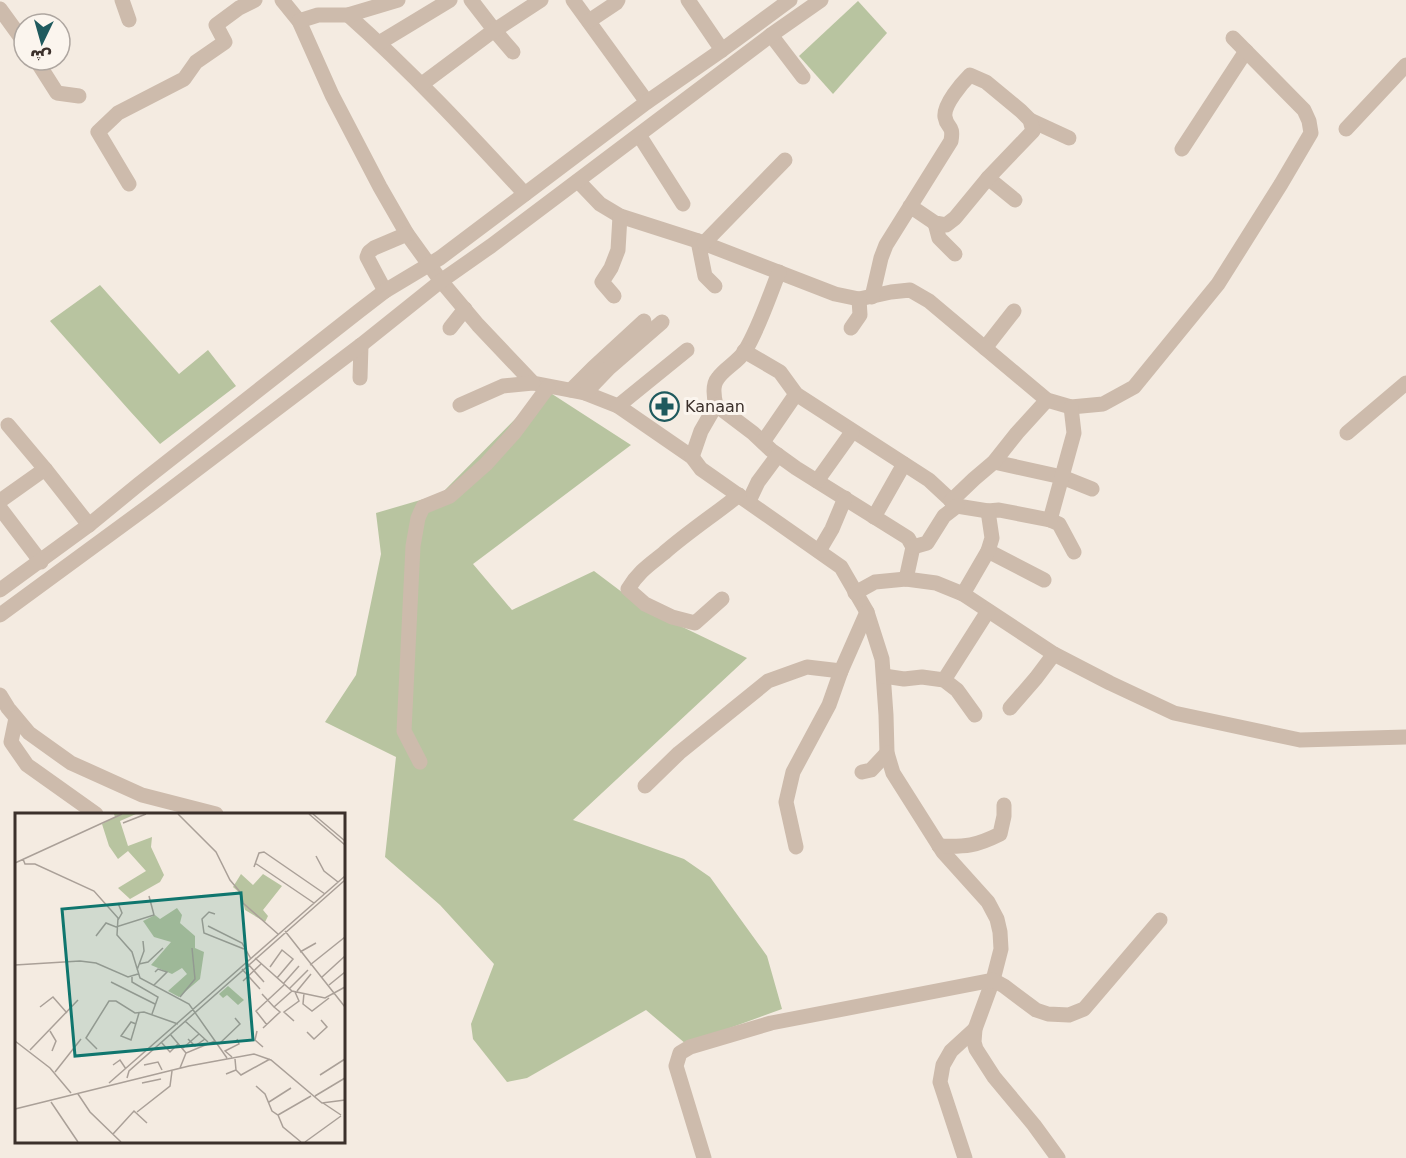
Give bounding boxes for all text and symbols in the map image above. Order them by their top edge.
north arrow [12,12,72,72]
text: ش [29,46,53,67]
pharmacy icon: Kanaan [648,390,680,422]
place label: Kanaan [685,397,745,416]
inset map [15,813,345,1143]

